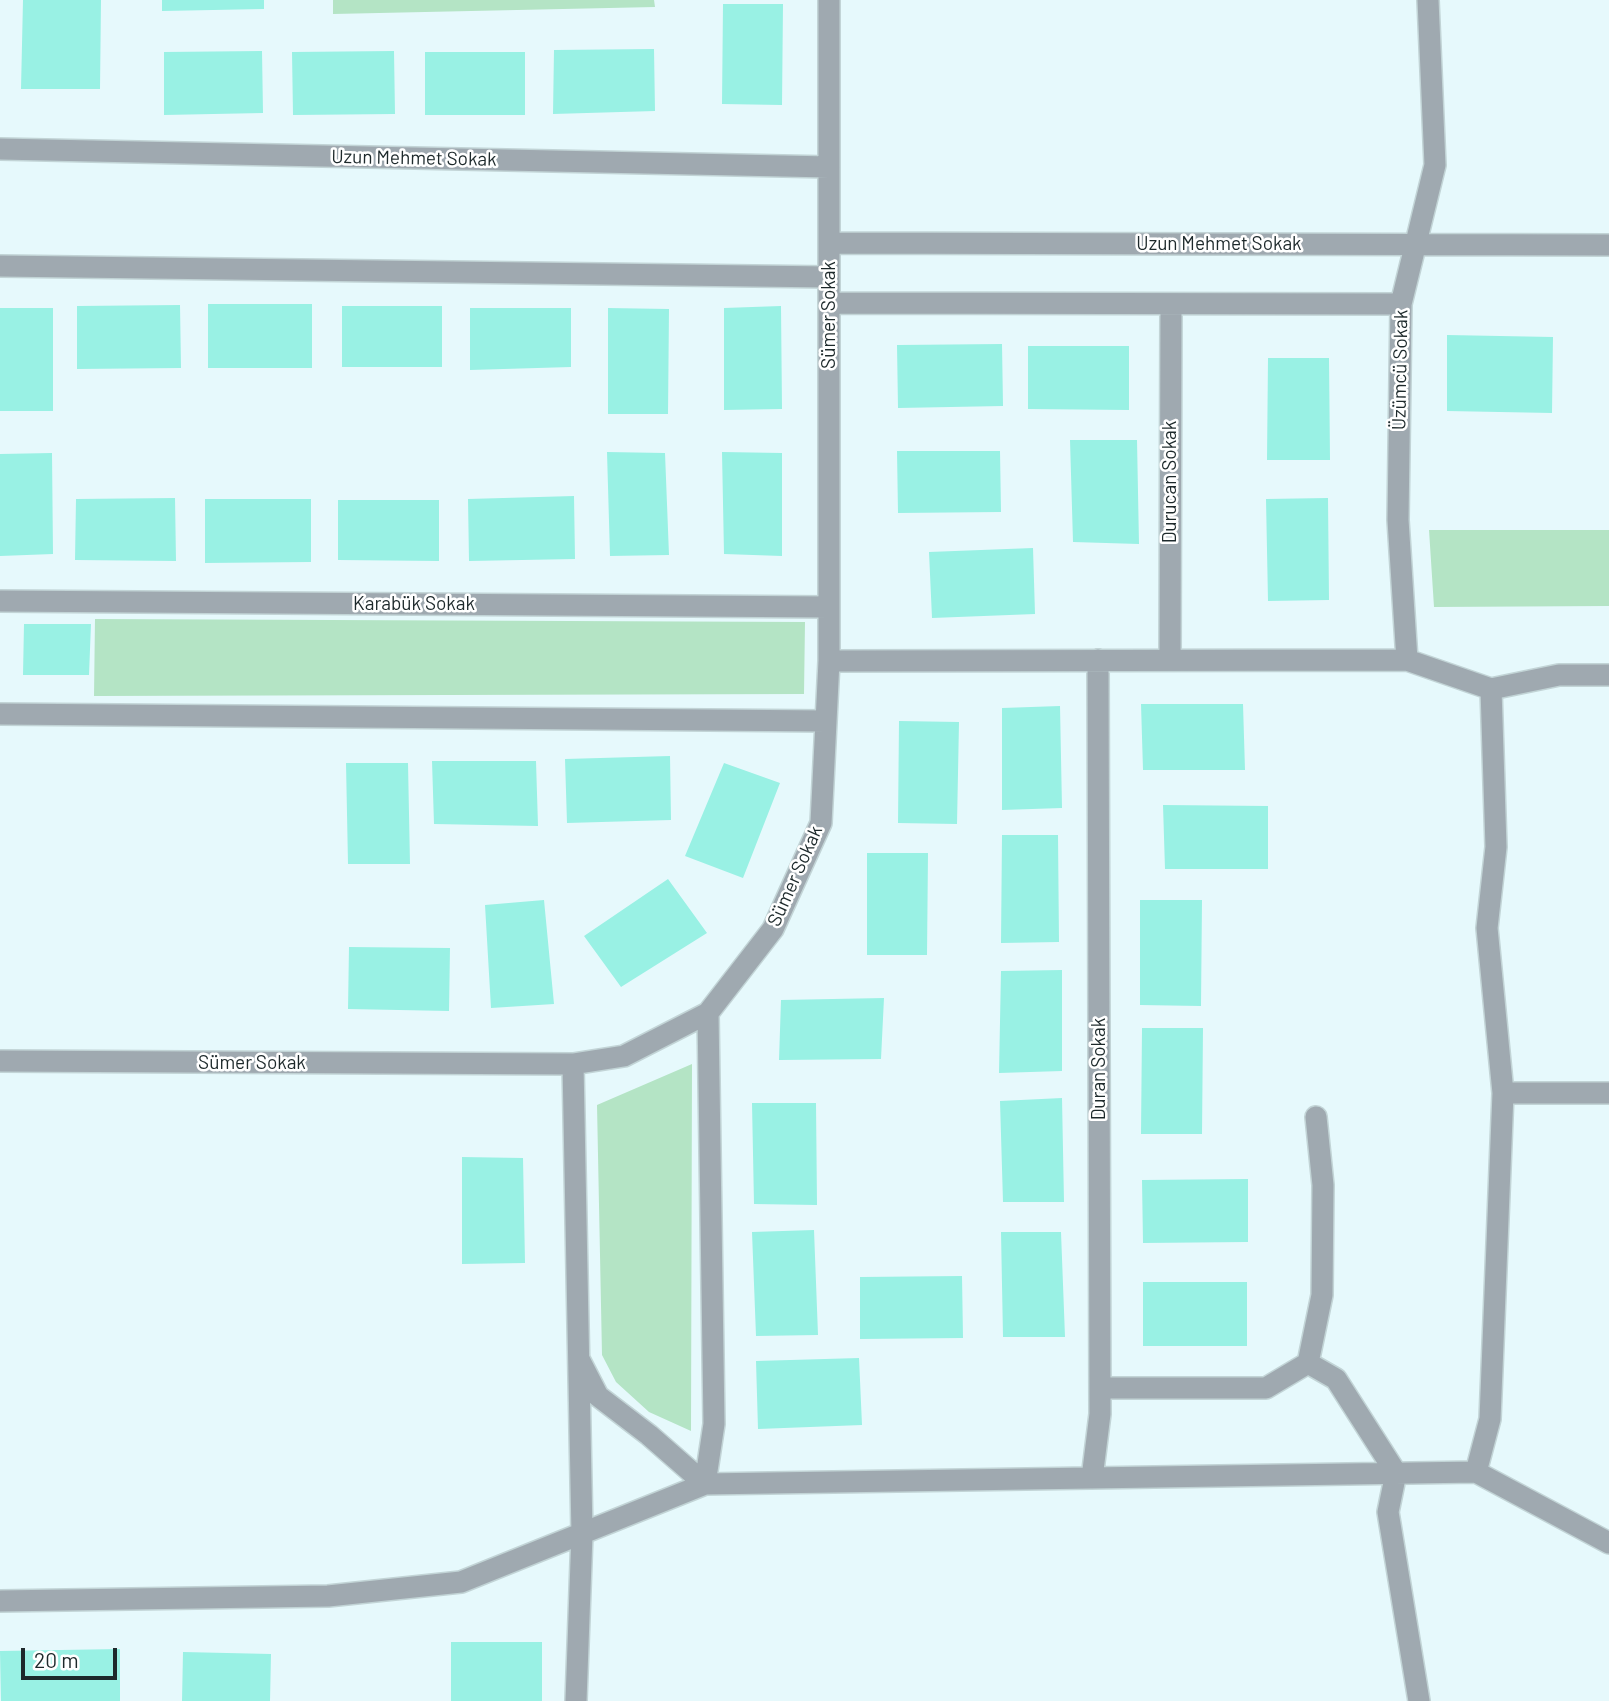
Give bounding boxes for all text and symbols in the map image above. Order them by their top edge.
street label: Uzun Mehmet Sokak [331,145,497,171]
street label: Uzun Mehmet Sokak [1136,233,1302,255]
street label: Sümer Sokak [818,261,840,369]
street label: Üzümcü Sokak [1388,310,1412,430]
street label: Durucan Sokak [1159,421,1181,543]
street label: Karabük Sokak [353,593,475,615]
street label: Sümer Sokak [763,822,827,930]
street label: Duran Sokak [1088,1018,1110,1120]
street label: Sümer Sokak [198,1052,306,1074]
scale bar [24,1634,121,1678]
text: 20 m [34,1647,79,1672]

